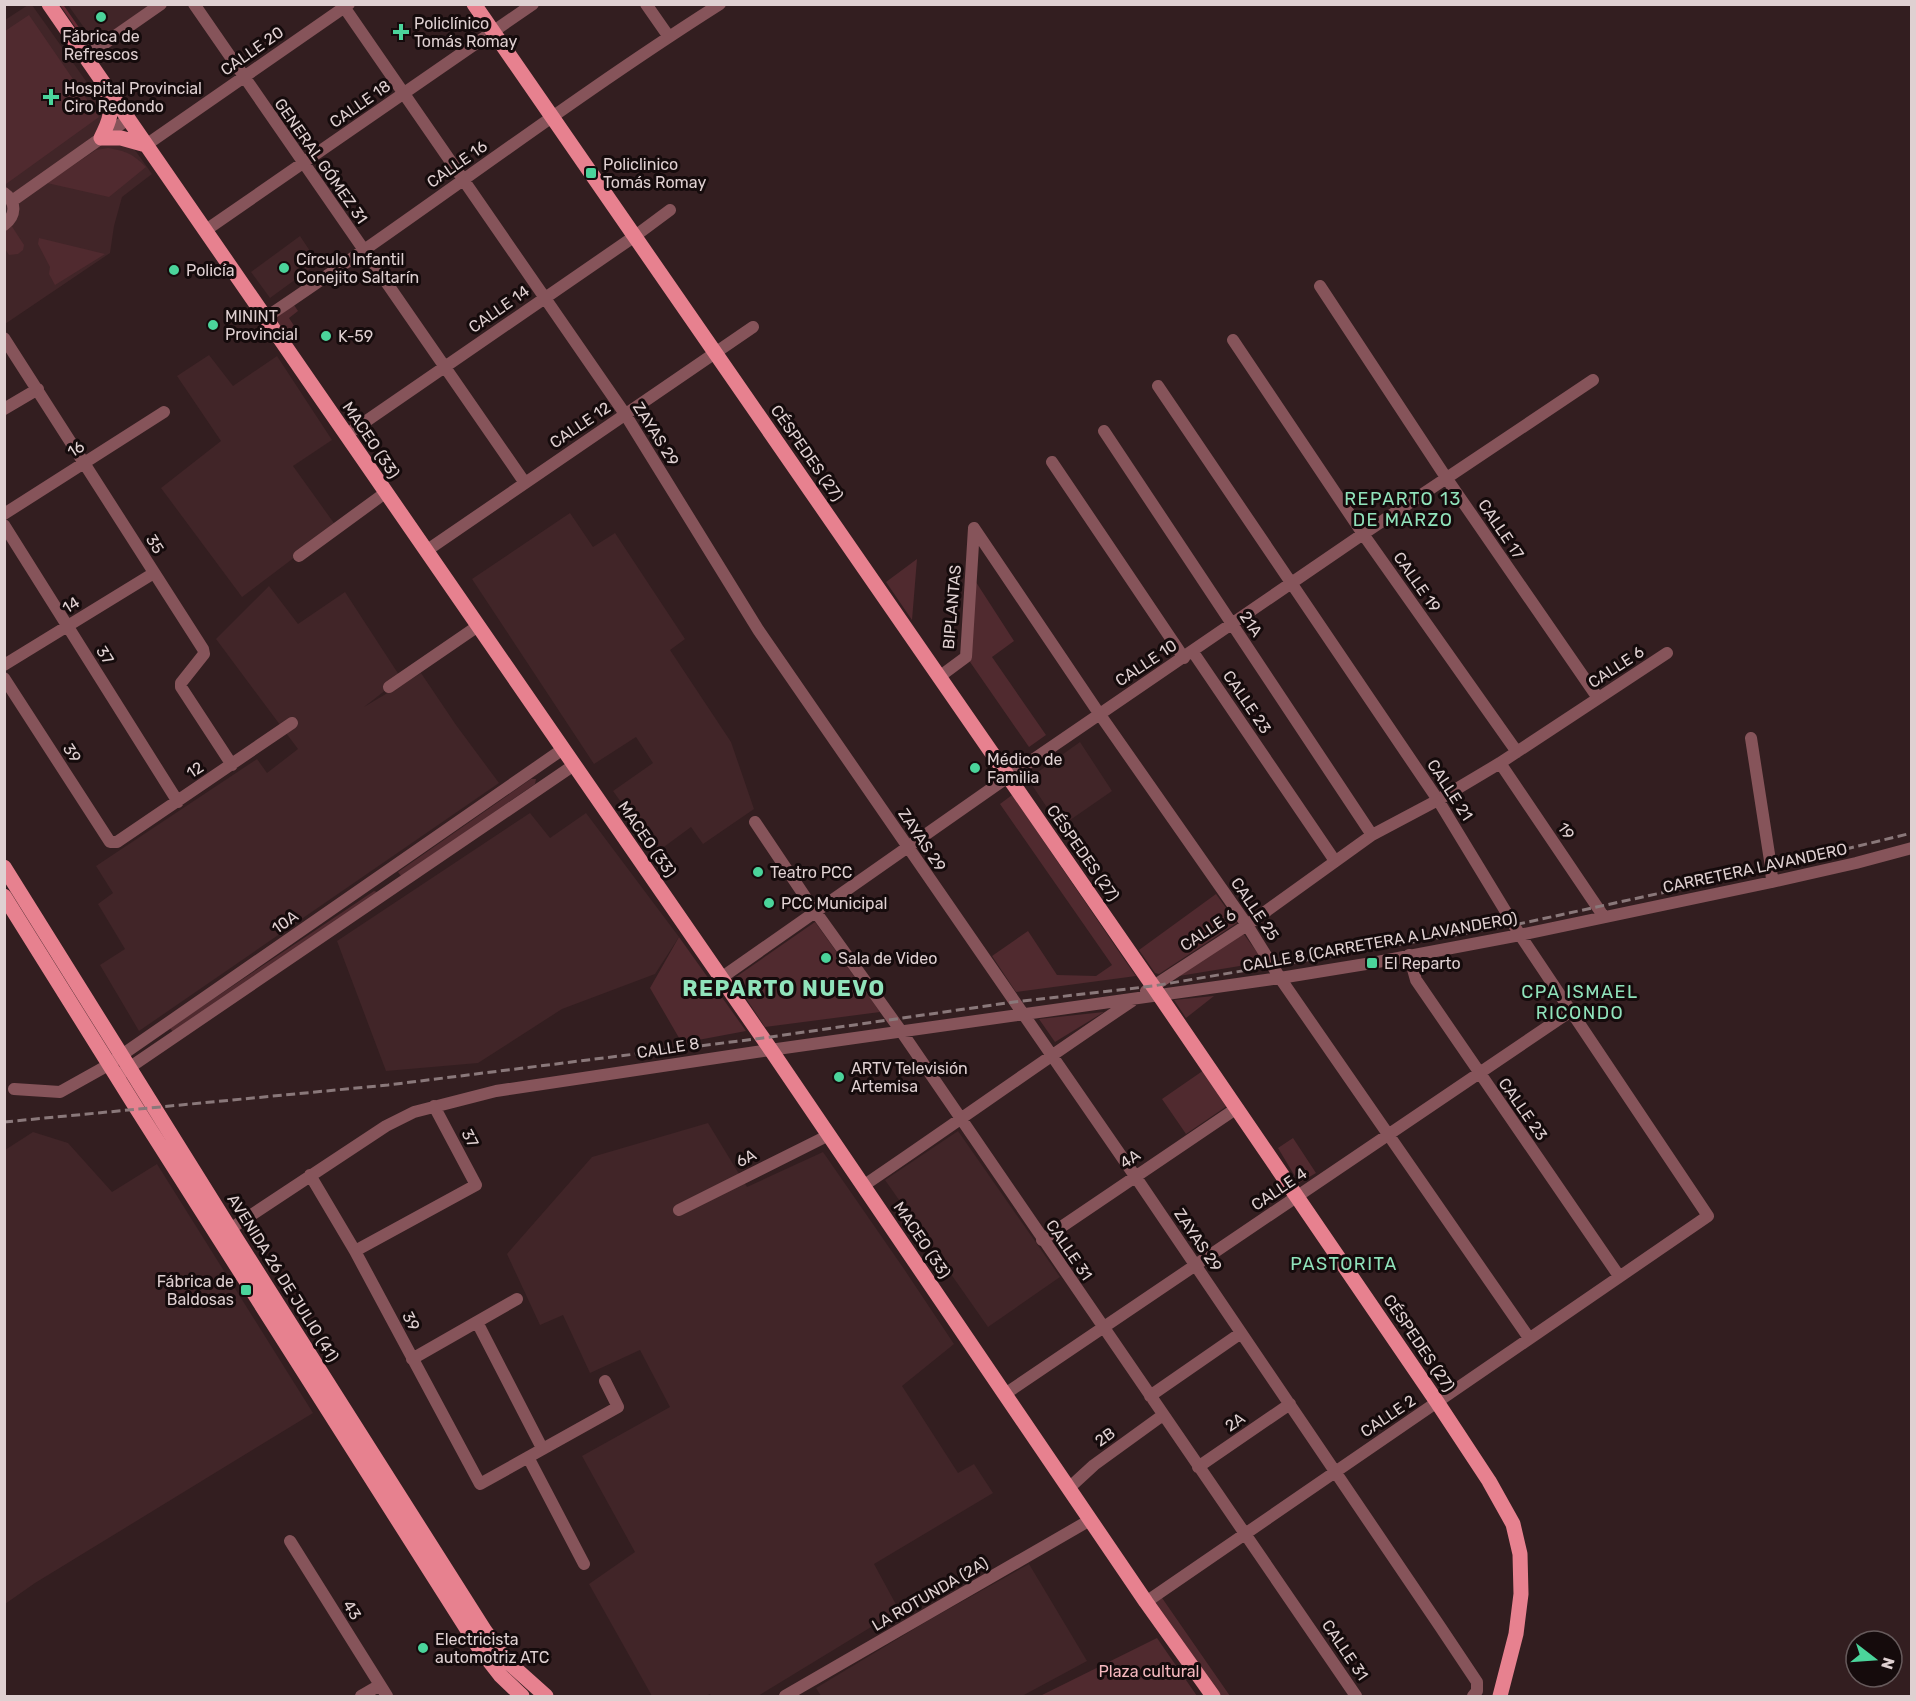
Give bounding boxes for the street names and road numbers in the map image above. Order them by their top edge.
street label: CALLE 20 [217,22,287,80]
street label: CALLE 18 [326,76,394,132]
street label: GENERAL GÓMEZ 31 [271,94,372,227]
street label: CALLE 16 [423,136,491,192]
street label: CALLE 14 [465,281,533,337]
street label: MACEO (33) [338,398,404,482]
street label: CALLE 12 [546,398,614,452]
street label: ZAYAS 29 [629,399,683,469]
street label: CÉSPEDES (27) [767,401,847,505]
street label: 16 [64,436,88,461]
street label: CALLE 17 [1474,496,1528,562]
street label: 35 [142,531,168,557]
street label: CALLE 19 [1389,548,1445,616]
street label: BIPLANTAS [939,564,965,650]
street label: 14 [59,592,83,618]
street label: 21A [1236,608,1267,641]
street label: CALLE 10 [1112,636,1180,690]
street label: 37 [92,642,118,668]
street label: CALLE 6 [1585,642,1648,692]
street label: CALLE 23 [1219,667,1275,737]
street label: 39 [59,740,85,766]
street label: CALLE 21 [1423,756,1477,824]
street label: 12 [183,758,207,782]
street label: MACEO (33) [614,797,680,881]
street label: CÉSPEDES (27) [1043,801,1123,905]
street label: ZAYAS 29 [894,805,950,875]
street label: 19 [1554,819,1578,843]
street label: CARRETERA LAVANDERO [1661,839,1849,897]
street label: CALLE 25 [1227,874,1283,944]
street label: CALLE 6 [1177,905,1240,955]
street label: 10A [268,906,302,938]
street label: CALLE 8 (CARRETERA A LAVANDERO) [1241,908,1519,976]
street label: CALLE 8 [635,1034,701,1062]
street label: CALLE 23 [1495,1074,1551,1144]
street label: 37 [457,1126,483,1150]
street label: 6A [733,1145,760,1171]
street label: 4A [1116,1145,1144,1173]
street label: CALLE 4 [1248,1164,1310,1214]
street label: AVENIDA 26 DE JULIO (41) [223,1191,343,1365]
street label: MACEO (33) [889,1198,955,1282]
street label: ZAYAS 29 [1170,1205,1226,1275]
street label: CALLE 31 [1042,1216,1096,1284]
street label: CÉSPEDES (27) [1380,1291,1458,1395]
street label: 39 [398,1308,424,1334]
street label: CALLE 2 [1357,1391,1419,1441]
street label: 2A [1221,1408,1249,1436]
street label: 2B [1091,1423,1119,1451]
street label: LA ROTUNDA (2A) [868,1553,992,1635]
street label: 43 [339,1597,365,1623]
street label: CALLE 31 [1318,1616,1372,1684]

